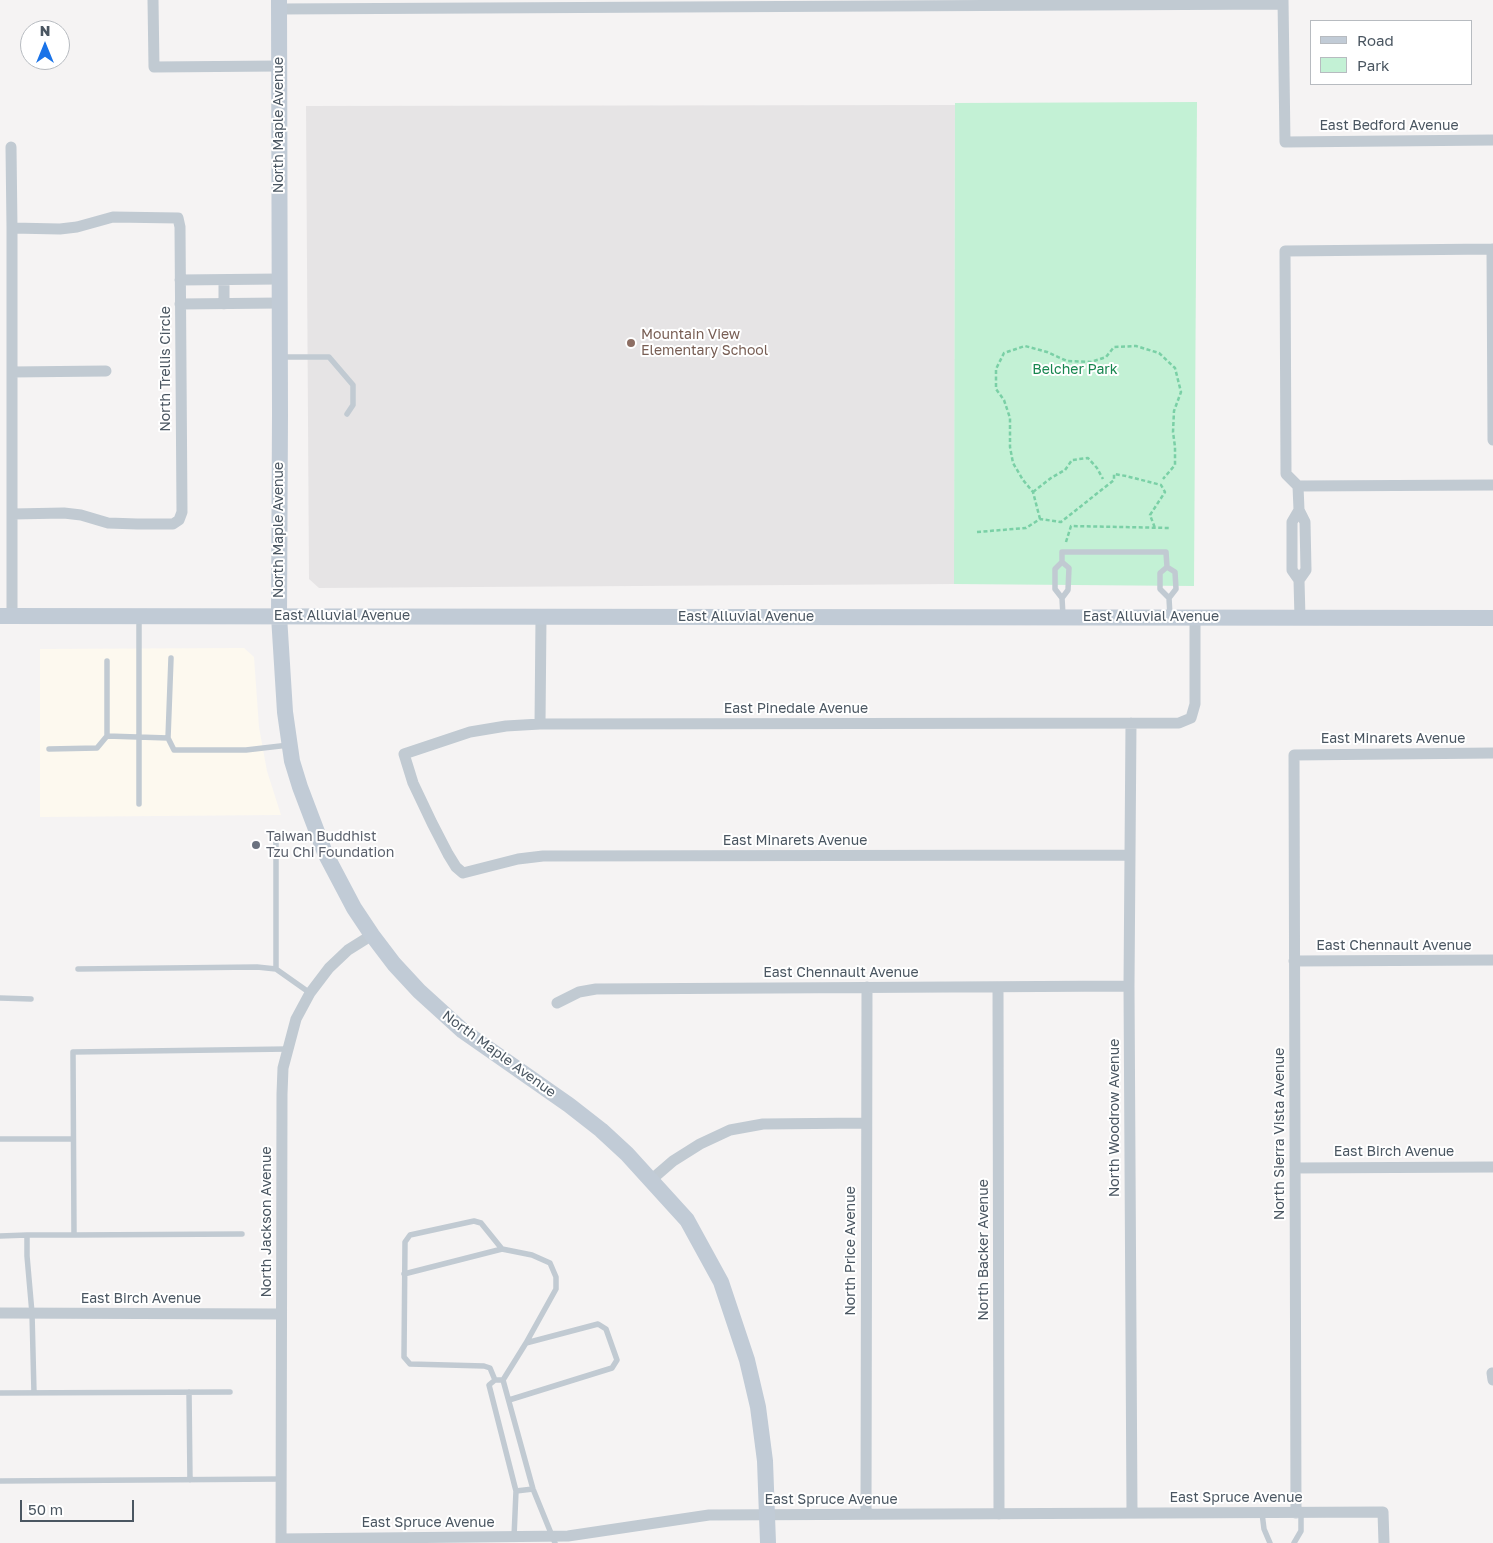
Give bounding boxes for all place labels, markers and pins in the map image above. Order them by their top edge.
place label: Mountain View Elementary School [641,327,768,360]
marker: Mountain View Elementary School [625,337,637,349]
place label: Taiwan Buddhist Tzu Chi Foundation [266,829,394,862]
marker: Taiwan Buddhist Tzu Chi Foundation [250,839,262,851]

